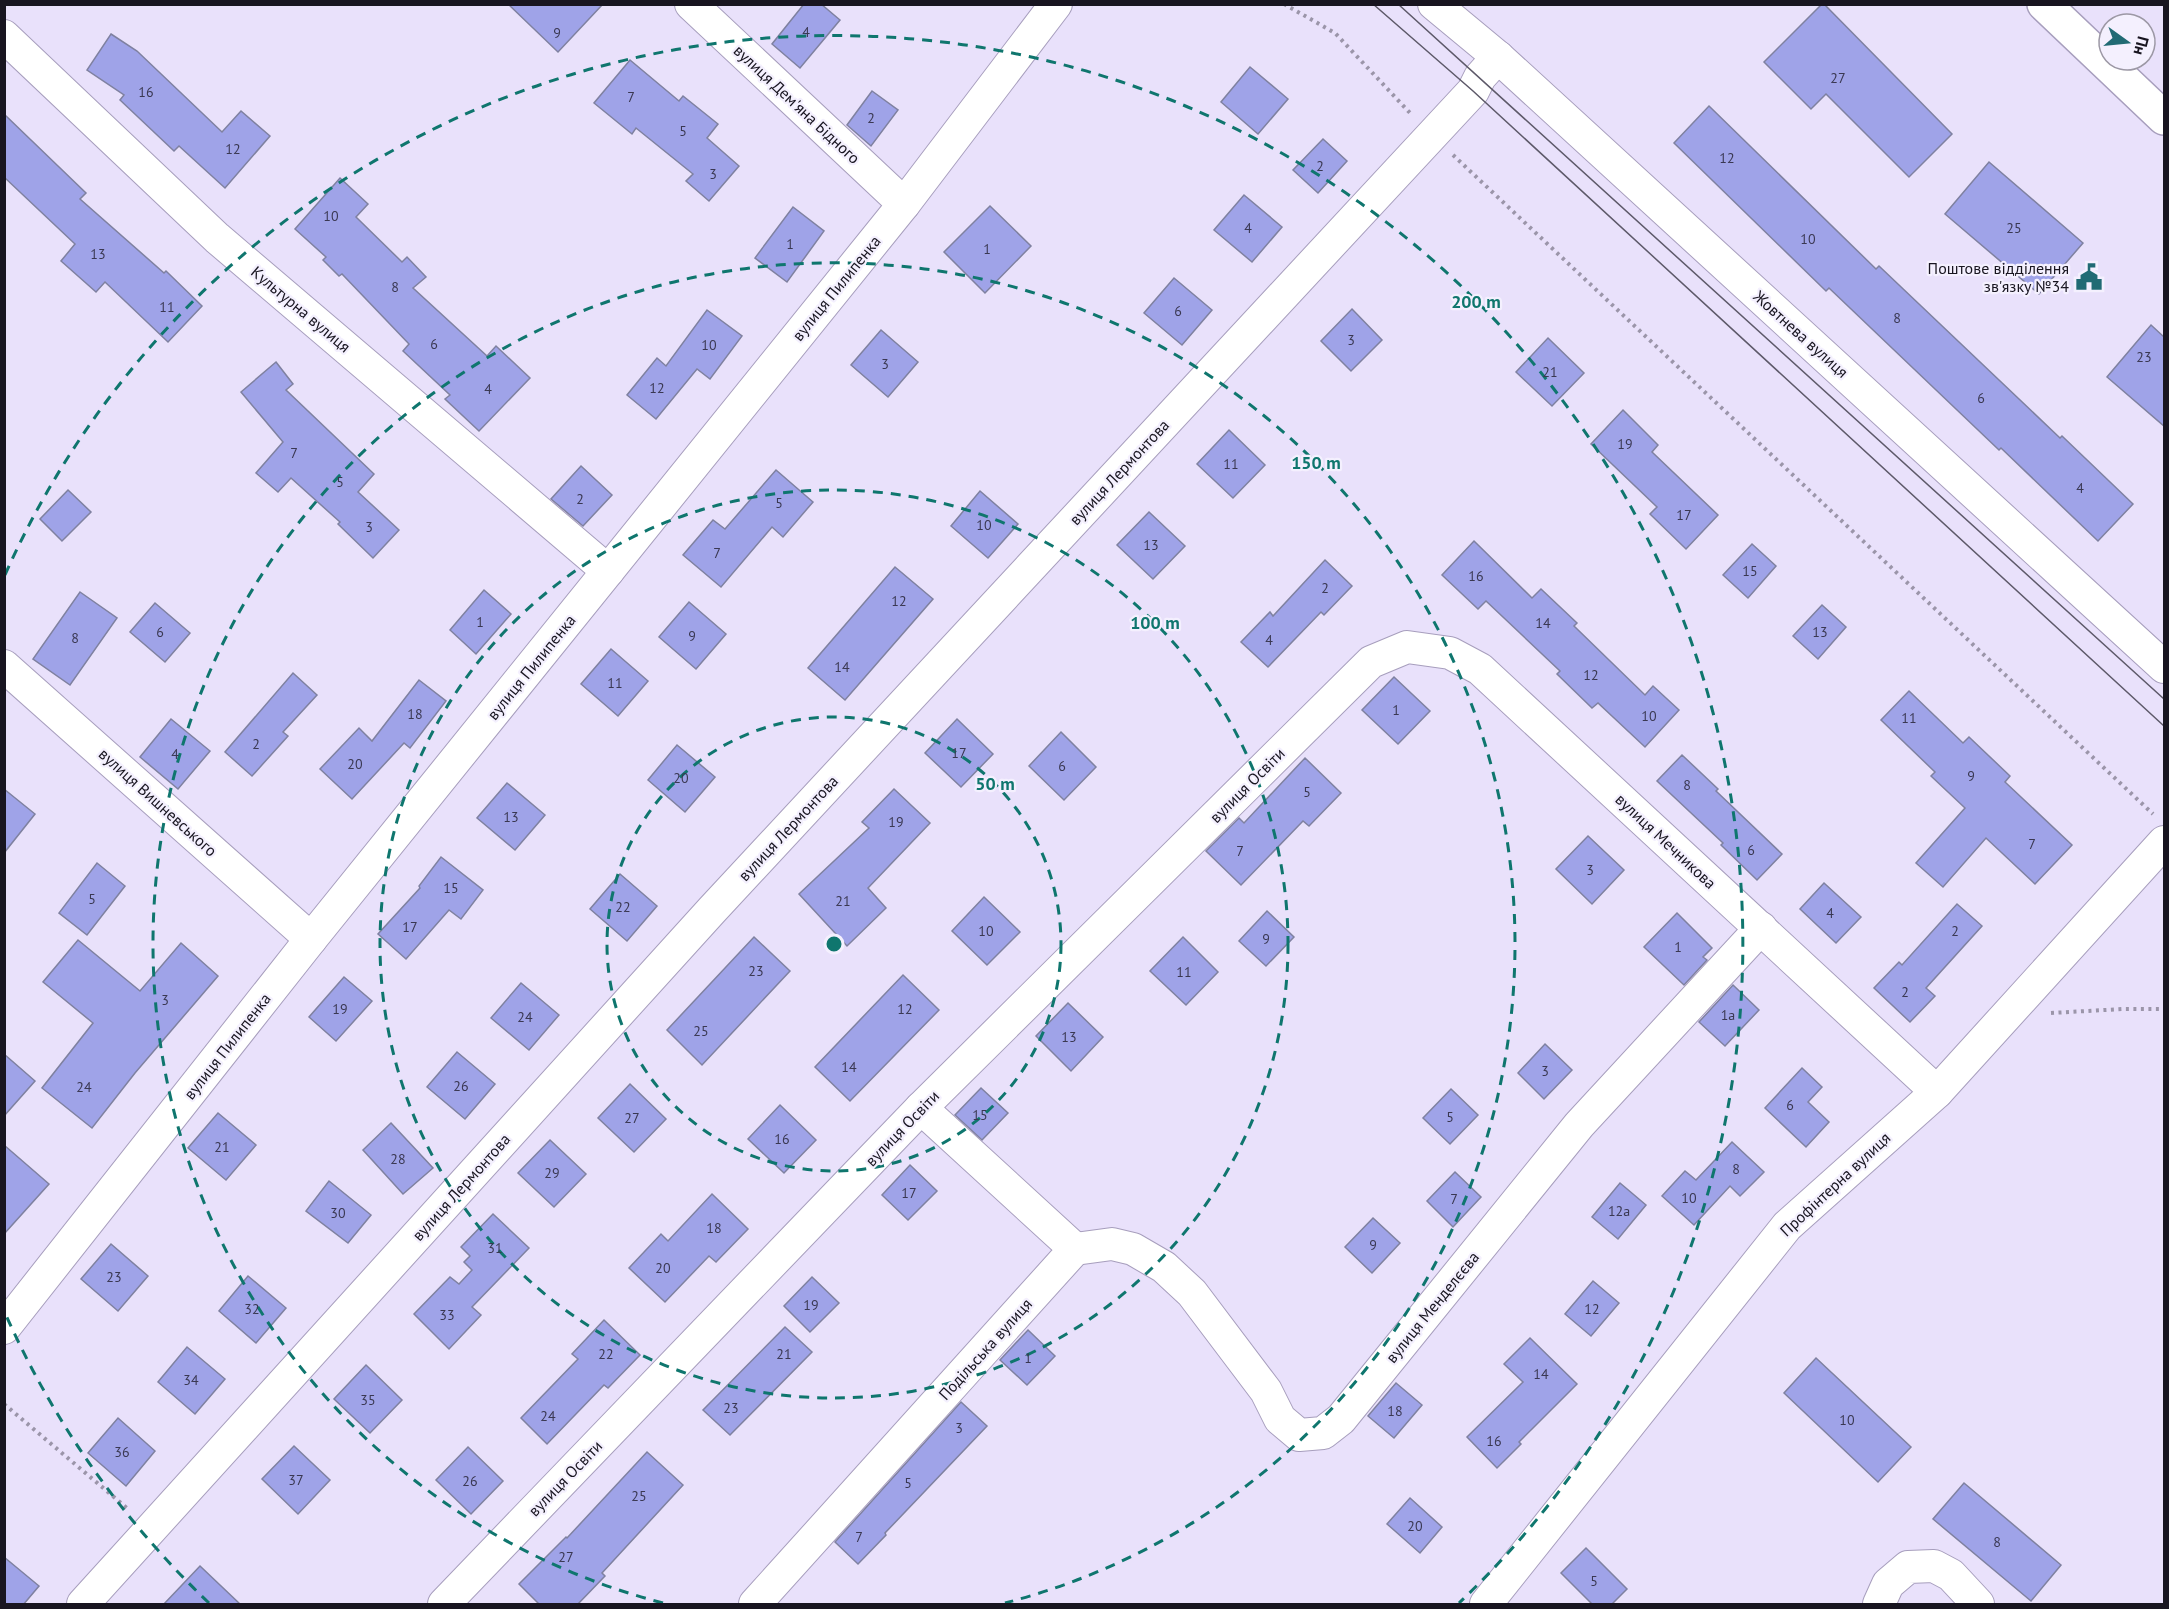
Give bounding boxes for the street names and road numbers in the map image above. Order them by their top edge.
street label: вулиця Дем'яна Бідного [730,40,864,168]
street label: вулиця Пилипенка [787,231,885,345]
street label: Культурна вулиця [247,262,355,356]
street label: Жовтнева вулиця [1749,286,1853,382]
street label: вулиця Лермонтова [1065,415,1173,529]
street label: вулиця Пилипенка [482,610,580,724]
street label: вулиця Освіти [1205,743,1289,827]
street label: вулиця Вишневського [95,744,221,860]
street label: вулиця Лермонтова [734,771,842,885]
street label: вулиця Мечникова [1611,789,1721,893]
street label: вулиця Пилипенка [179,989,275,1103]
street label: вулиця Освіти [861,1086,943,1170]
street label: Профінтерна вулиця [1776,1128,1894,1240]
street label: вулиця Лермонтова [408,1129,514,1245]
street label: вулиця Менделєєва [1381,1247,1483,1367]
street label: Подільська вулиця [934,1294,1036,1404]
street label: вулиця Освіти [524,1436,606,1520]

